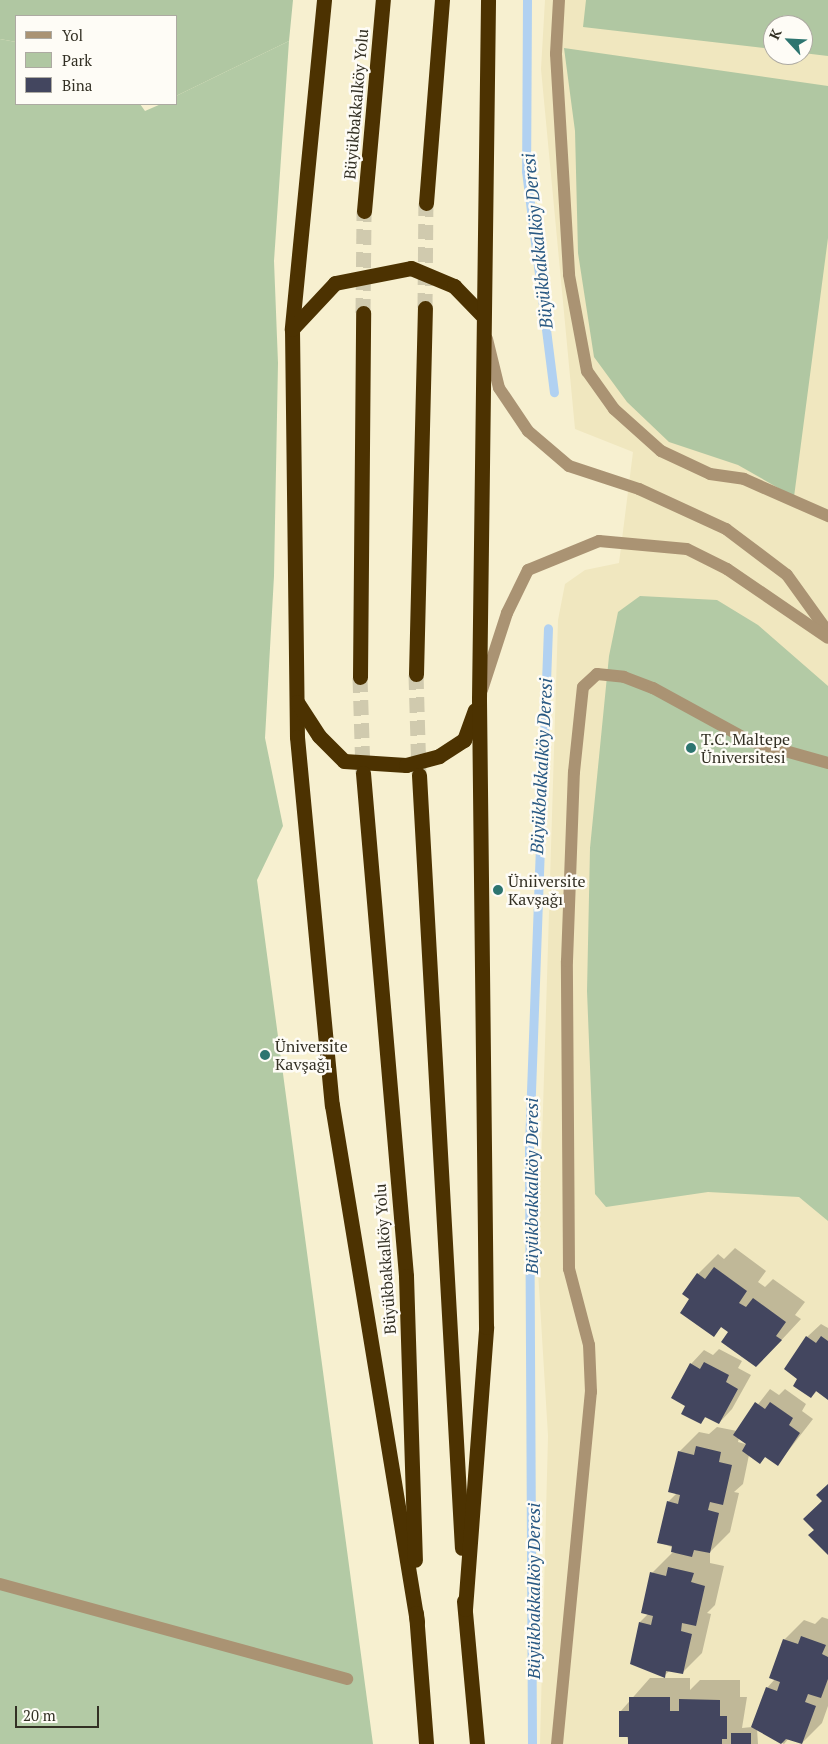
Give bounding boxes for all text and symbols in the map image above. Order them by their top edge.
legend [15,15,178,105]
north arrow [763,15,813,65]
text: Yol [62,25,83,45]
text: K [764,25,786,42]
street label: Büyükbakkalköy Yolu [340,28,372,180]
text: Park [62,50,92,70]
text: Bina [62,75,92,95]
water label: Büyükbakkalköy Deresi [517,152,557,330]
water label: Büyükbakkalköy Deresi [526,677,556,855]
place label: T.C. Maltepe Üniversitesi [701,729,791,767]
marker: T.C. Maltepe Üniversitesi [685,742,697,754]
place label: Üniiversite Kavşağı [508,871,586,909]
marker: Üniiversite Kavşağı [492,884,504,896]
place label: Üniversite Kavşağı [275,1036,348,1074]
marker: Üniversite Kavşağı [259,1049,271,1061]
water label: Büyükbakkalköy Deresi [520,1098,542,1274]
street label: Büyükbakkalköy Yolu [370,1183,400,1335]
water label: Büyükbakkalköy Deresi [522,1503,544,1679]
scale bar [18,1696,101,1728]
text: 20 m [23,1705,56,1725]

